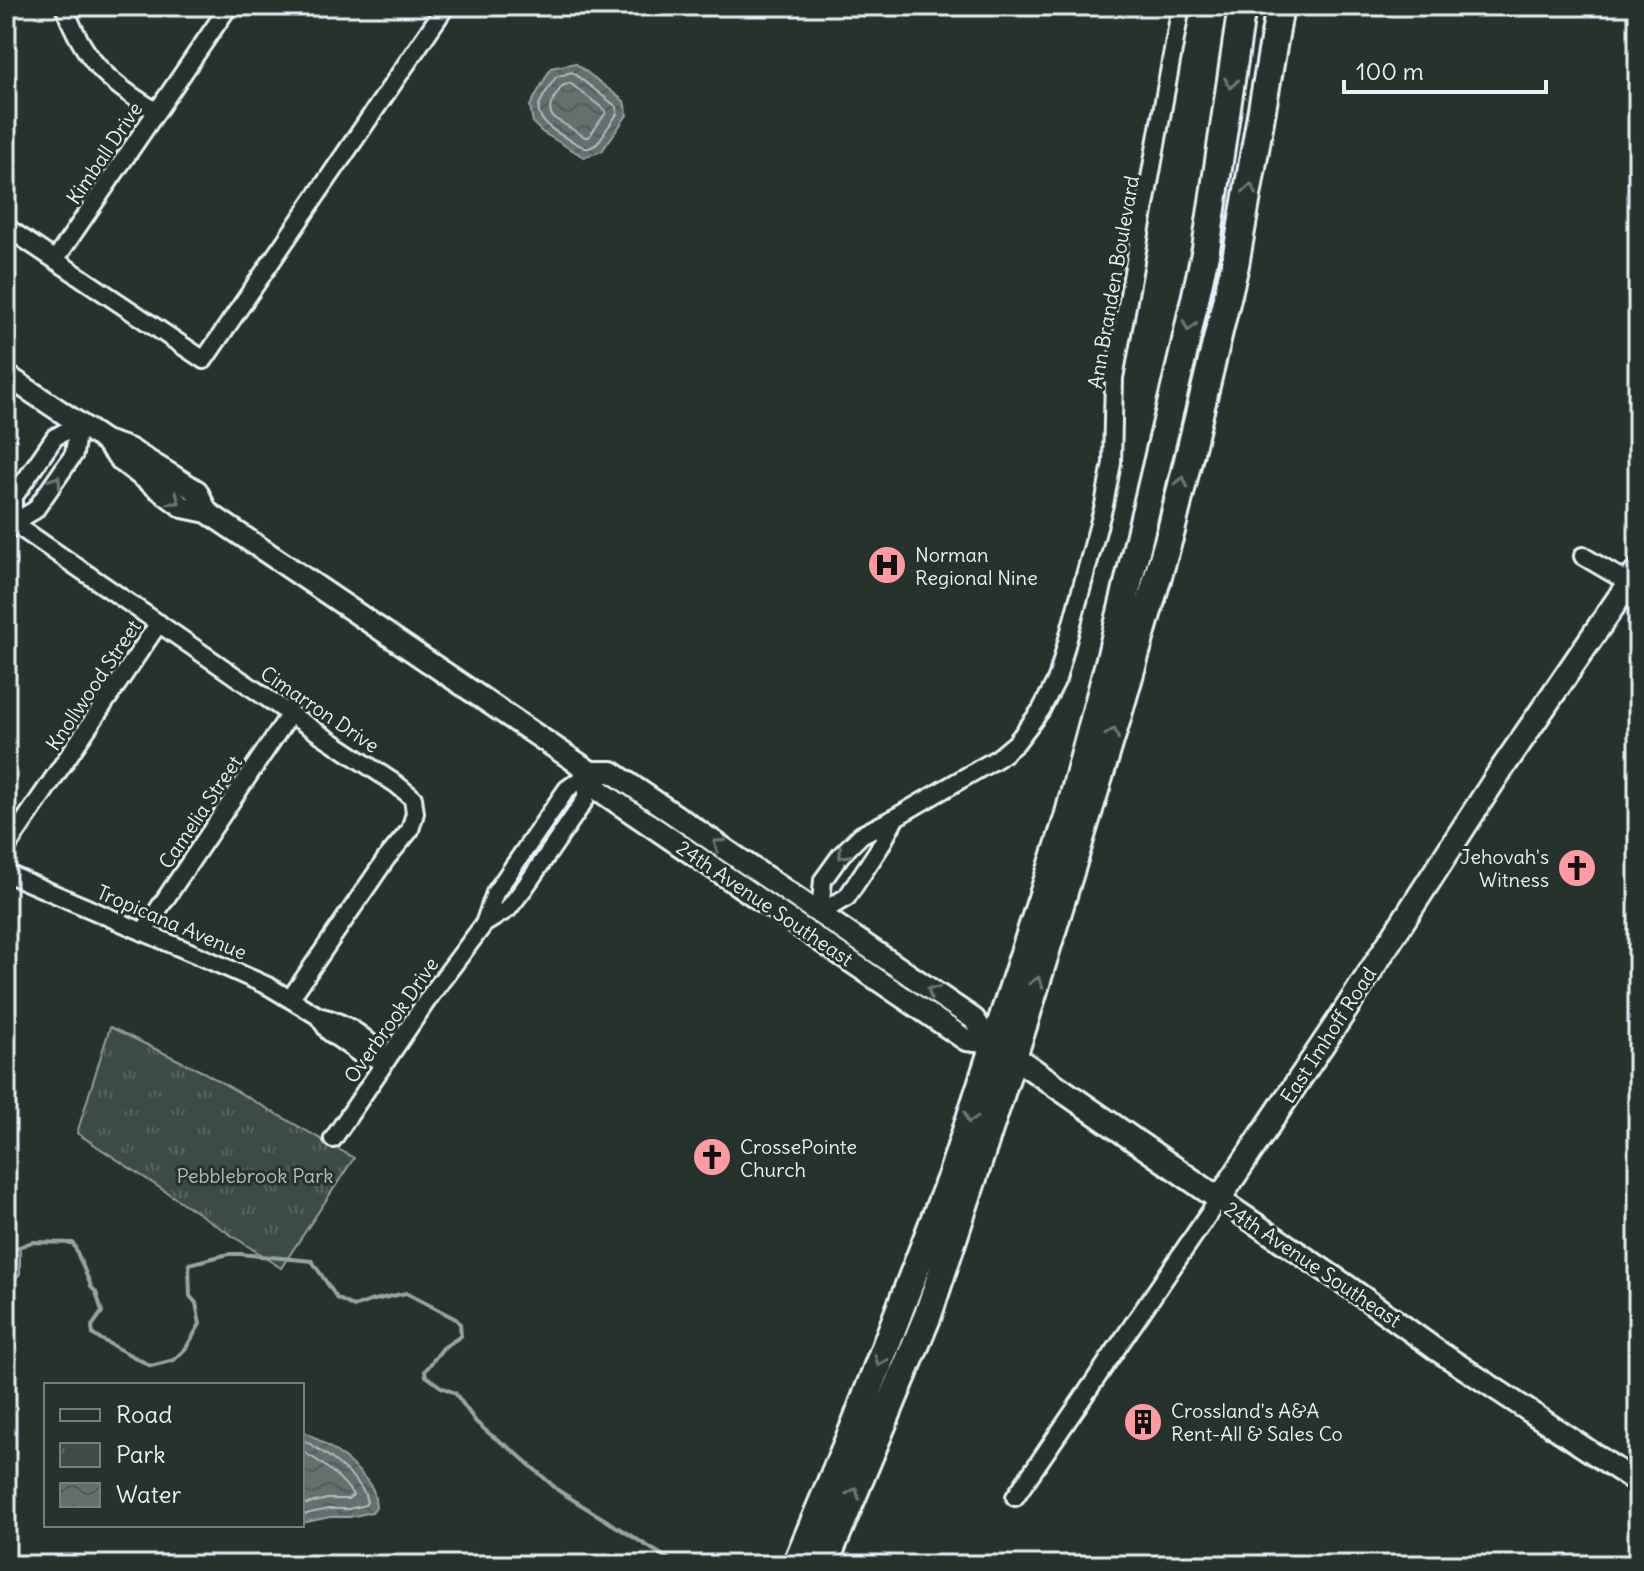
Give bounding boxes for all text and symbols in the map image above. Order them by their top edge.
scale bar [1344,44,1546,94]
text: 100 m [1356,56,1424,86]
one-way arrow [1223,76,1240,90]
street label: Kimball Drive [61,97,147,209]
street label: Ann Branden Boulevard [1082,173,1144,390]
one-way arrow [1241,182,1258,195]
one-way arrow [1181,318,1198,332]
one-way arrow [46,475,61,489]
one-way arrow [1173,476,1190,490]
one-way arrow [166,490,180,505]
place label: Norman Regional Nine [915,542,1038,590]
hospital icon: Norman Regional Nine [866,544,908,586]
street label: Knollwood Street [40,615,146,755]
street label: Cimarron Drive [256,660,384,758]
one-way arrow [1104,727,1120,740]
street label: Camelia Street [153,750,247,873]
street label: 24th Avenue Southeast [672,835,858,971]
one-way arrow [712,839,726,854]
place label: Jehovah's Witness [1460,844,1549,892]
one-way arrow [838,845,853,860]
church icon: Jehovah's Witness [1556,847,1598,889]
street label: Tropicana Avenue [93,879,251,965]
street label: Overbrook Drive [338,952,444,1088]
street label: East Imhoff Road [1275,962,1381,1108]
one-way arrow [1028,975,1044,989]
one-way arrow [927,986,941,1001]
one-way arrow [963,1110,979,1124]
place label: CrossePointe Church [740,1134,857,1182]
church icon: CrossePointe Church [691,1136,733,1178]
park label: Pebblebrook Park [176,1163,334,1188]
street label: 24th Avenue Southeast [1220,1196,1406,1332]
one-way arrow [873,1353,890,1367]
legend [44,1383,304,1527]
place label: Crossland's A&A Rent-All & Sales Co [1171,1398,1343,1446]
text: Road [116,1399,172,1429]
building icon: Crossland's A&A Rent-All & Sales Co [1122,1401,1164,1443]
text: Park [116,1439,166,1469]
text: Water [116,1479,181,1509]
one-way arrow [844,1487,860,1501]

